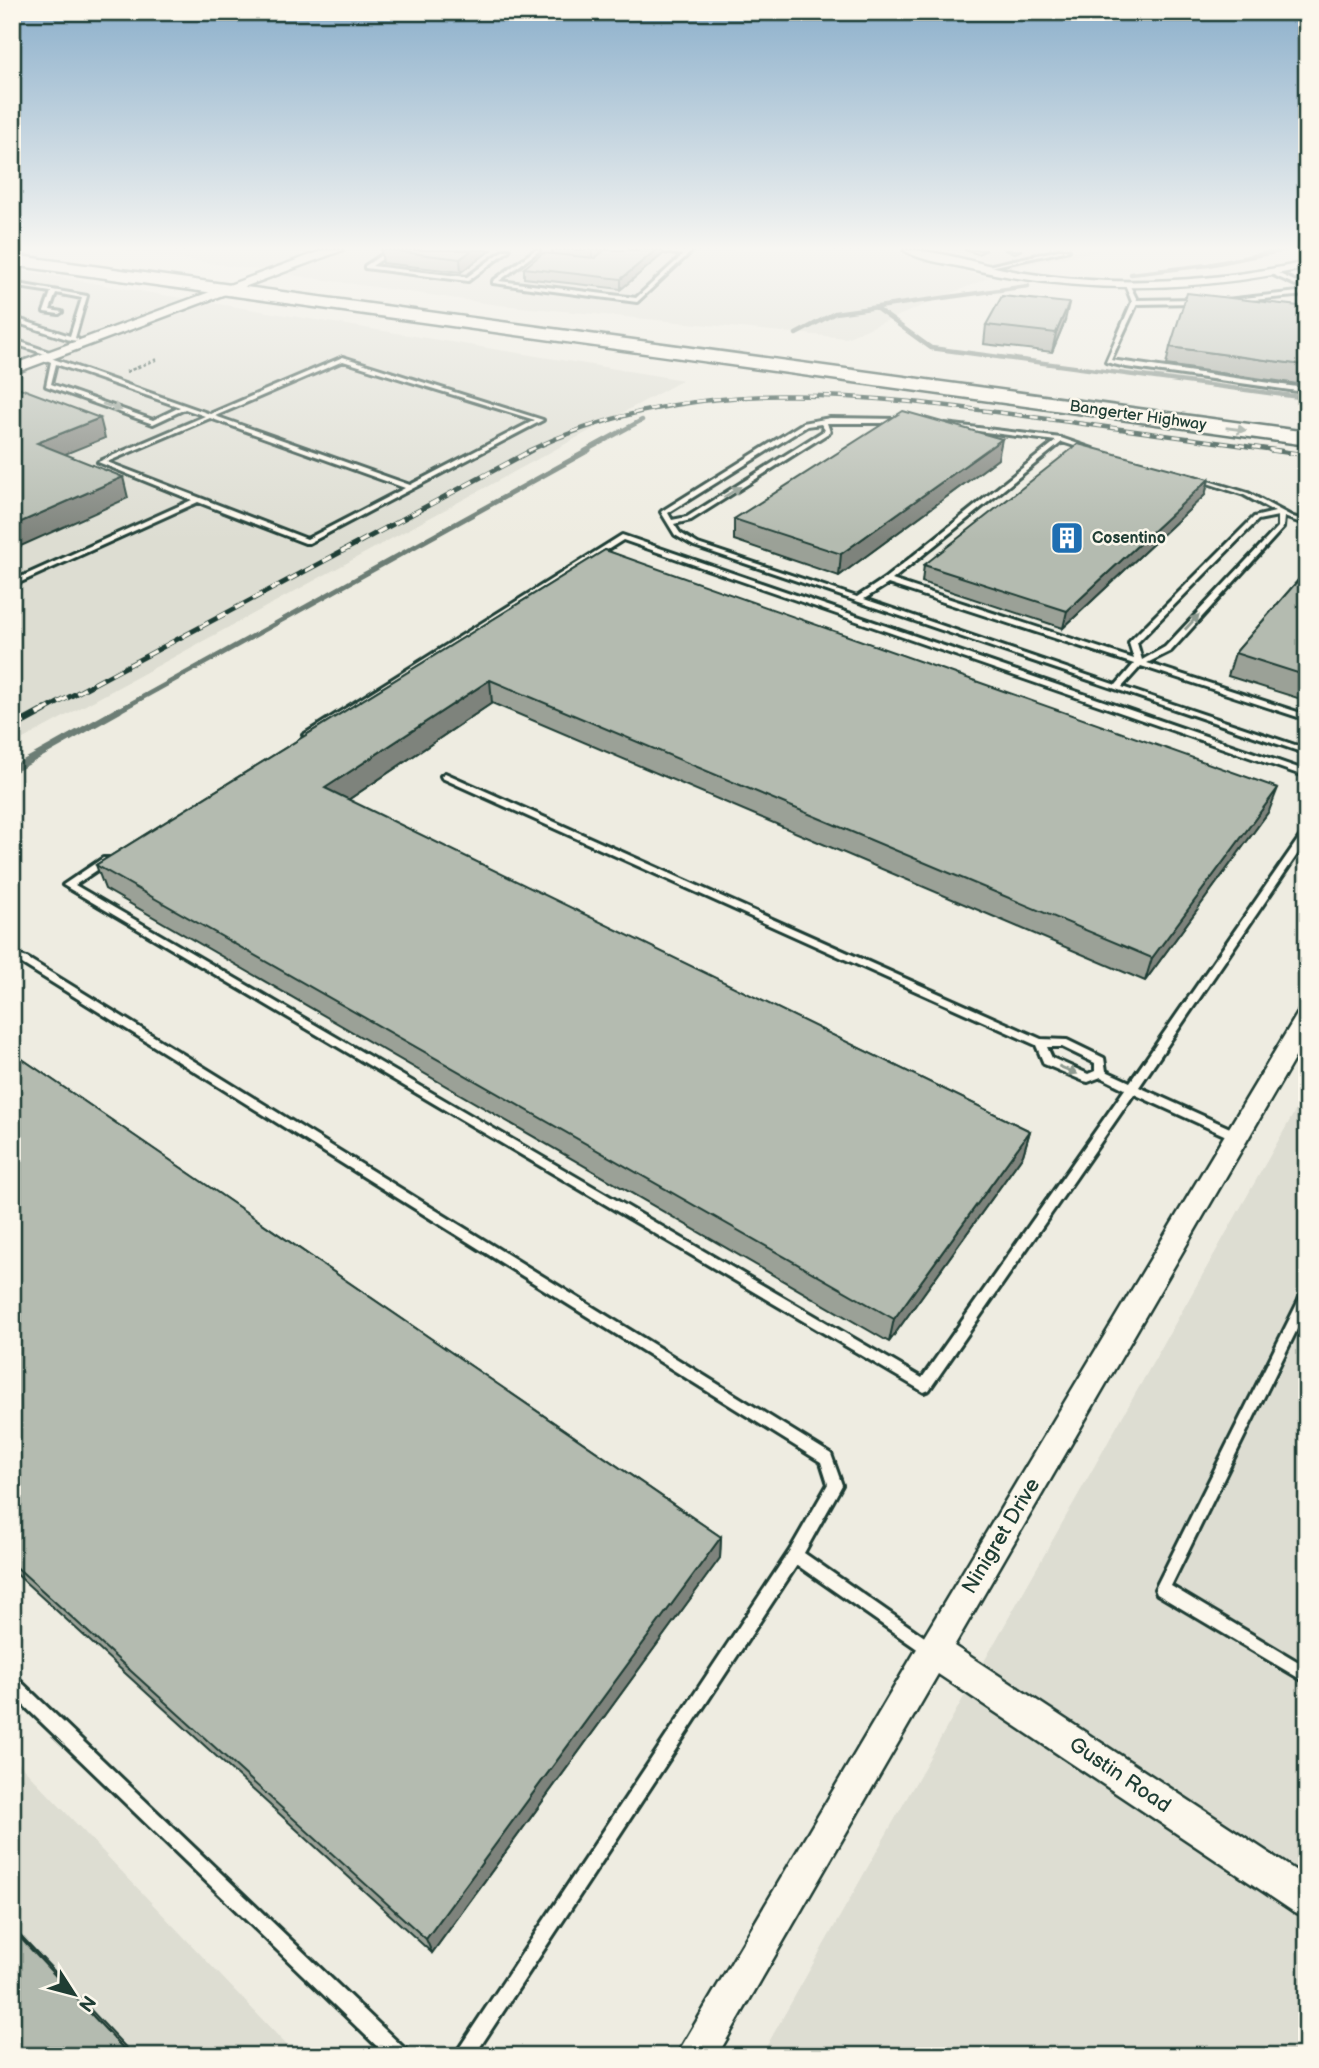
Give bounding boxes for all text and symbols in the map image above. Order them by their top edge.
street label: Bangerter Highway [1068,397,1208,435]
one-way arrow [102,402,123,413]
one-way arrow [1225,424,1247,435]
one-way arrow [722,485,742,498]
building icon: Cosentino [1048,519,1086,557]
place label: Cosentino [1092,529,1166,548]
one-way arrow [1184,614,1200,631]
one-way arrow [1058,1064,1078,1076]
street label: Ninigret Drive [957,1474,1045,1598]
street label: Gustin Road [1064,1732,1176,1818]
north arrow [38,1960,108,2030]
text: N [73,1991,100,2016]

